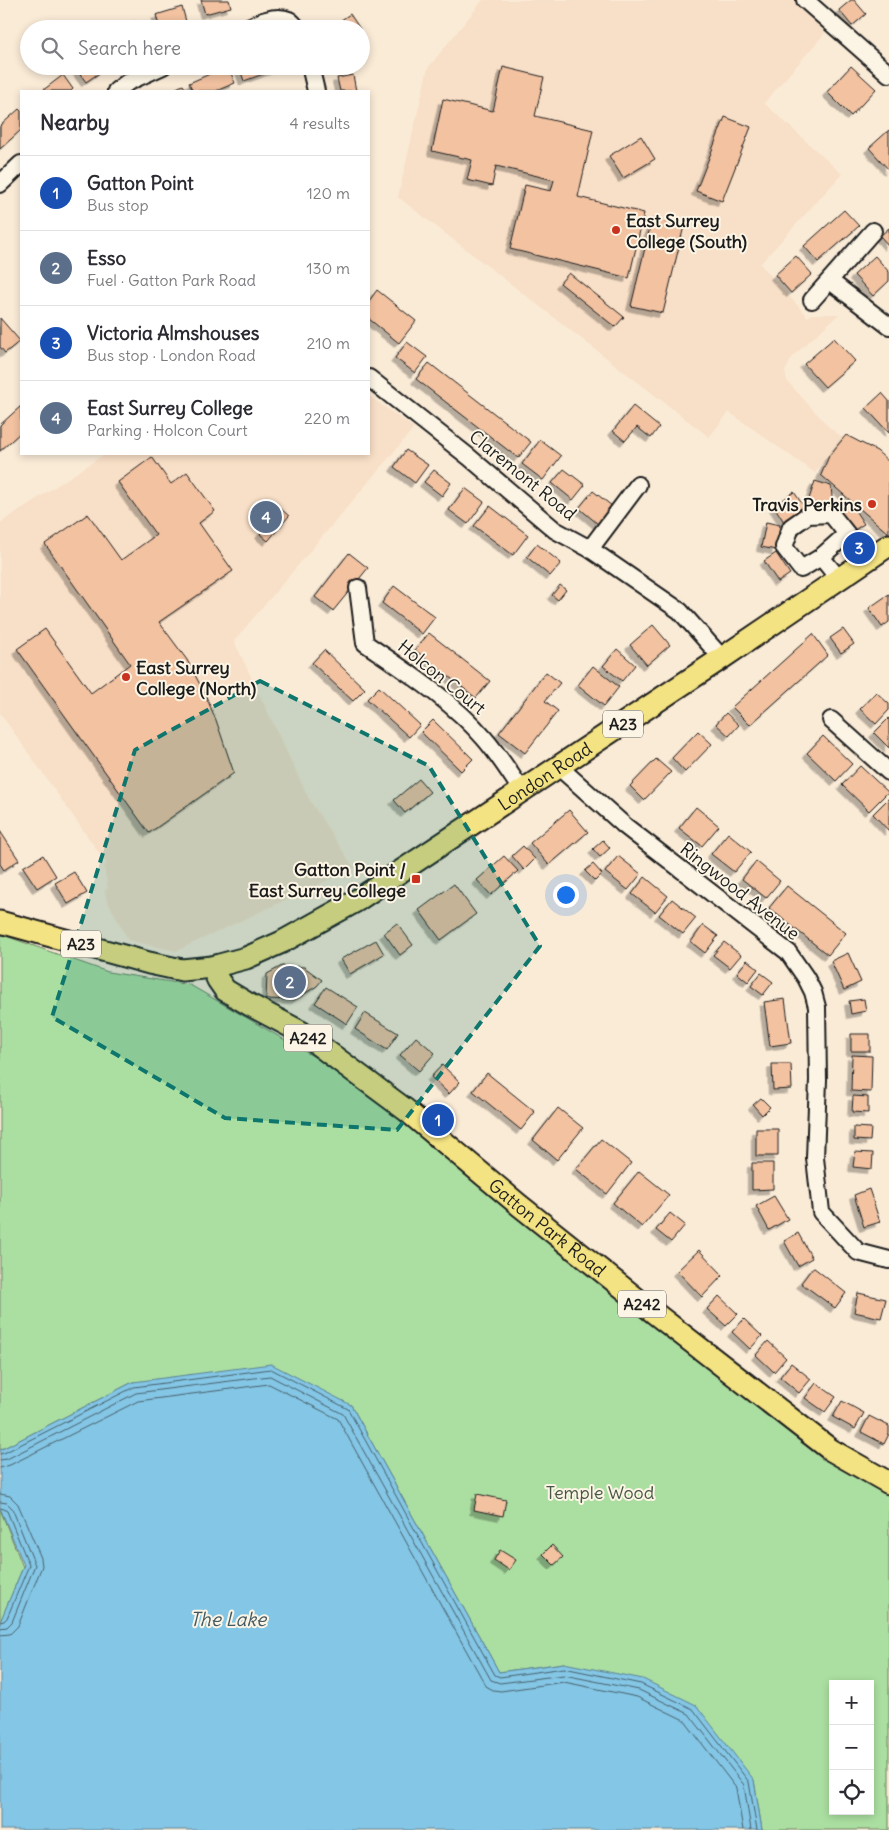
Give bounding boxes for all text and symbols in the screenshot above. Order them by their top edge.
search box [20,20,370,75]
icon: search [38,34,66,62]
text: Search here [78,36,181,60]
text: Nearby [40,109,110,136]
text: 4 results [289,113,350,133]
text: Gatton Point [87,171,194,195]
text: 1 [53,183,59,203]
text: 120 m [307,183,350,203]
text: Bus stop [87,195,149,215]
place label: East Surrey College (South) [626,209,747,253]
marker: East Surrey College (South) [610,224,622,236]
text: Esso [87,246,126,270]
text: 2 [52,258,60,278]
text: 130 m [306,258,350,278]
text: Fuel · Gatton Park Road [87,270,256,290]
text: Victoria Almshouses [87,321,259,345]
text: 3 [51,333,61,353]
text: 210 m [307,333,350,353]
text: Bus stop · London Road [87,345,256,365]
text: East Surrey College [87,396,253,420]
text: 4 [51,408,61,428]
text: 220 m [304,408,350,428]
text: Parking · Holcon Court [87,420,248,440]
street label: Claremont Road [465,425,582,526]
place label: Travis Perkins [752,493,862,516]
pin: 4 [250,498,282,536]
marker: Travis Perkins [866,498,878,510]
pin: 3 [843,529,875,567]
street label: Holcon Court [393,635,491,719]
place label: East Surrey College (North) [136,656,256,700]
marker: East Surrey College (North) [120,671,132,683]
road number: A23 [603,711,643,738]
street label: London Road [493,736,596,815]
street label: Ringwood Avenue [676,837,804,945]
place label: Gatton Point / East Surrey College [249,858,406,902]
marker: Gatton Point / East Surrey College [410,873,422,885]
your location [553,882,579,908]
road number: A23 [61,931,101,958]
pin: 2 [274,963,306,1001]
road number: A242 [284,1024,332,1052]
pin: 1 [422,1101,454,1139]
street label: Gatton Park Road [484,1173,611,1282]
road number: A242 [618,1290,666,1318]
park label: Temple Wood [546,1481,655,1504]
water label: The Lake [190,1607,268,1631]
map controls [829,1680,874,1815]
button: + [829,1680,874,1725]
button: − [829,1725,874,1770]
button: locate [829,1770,874,1815]

